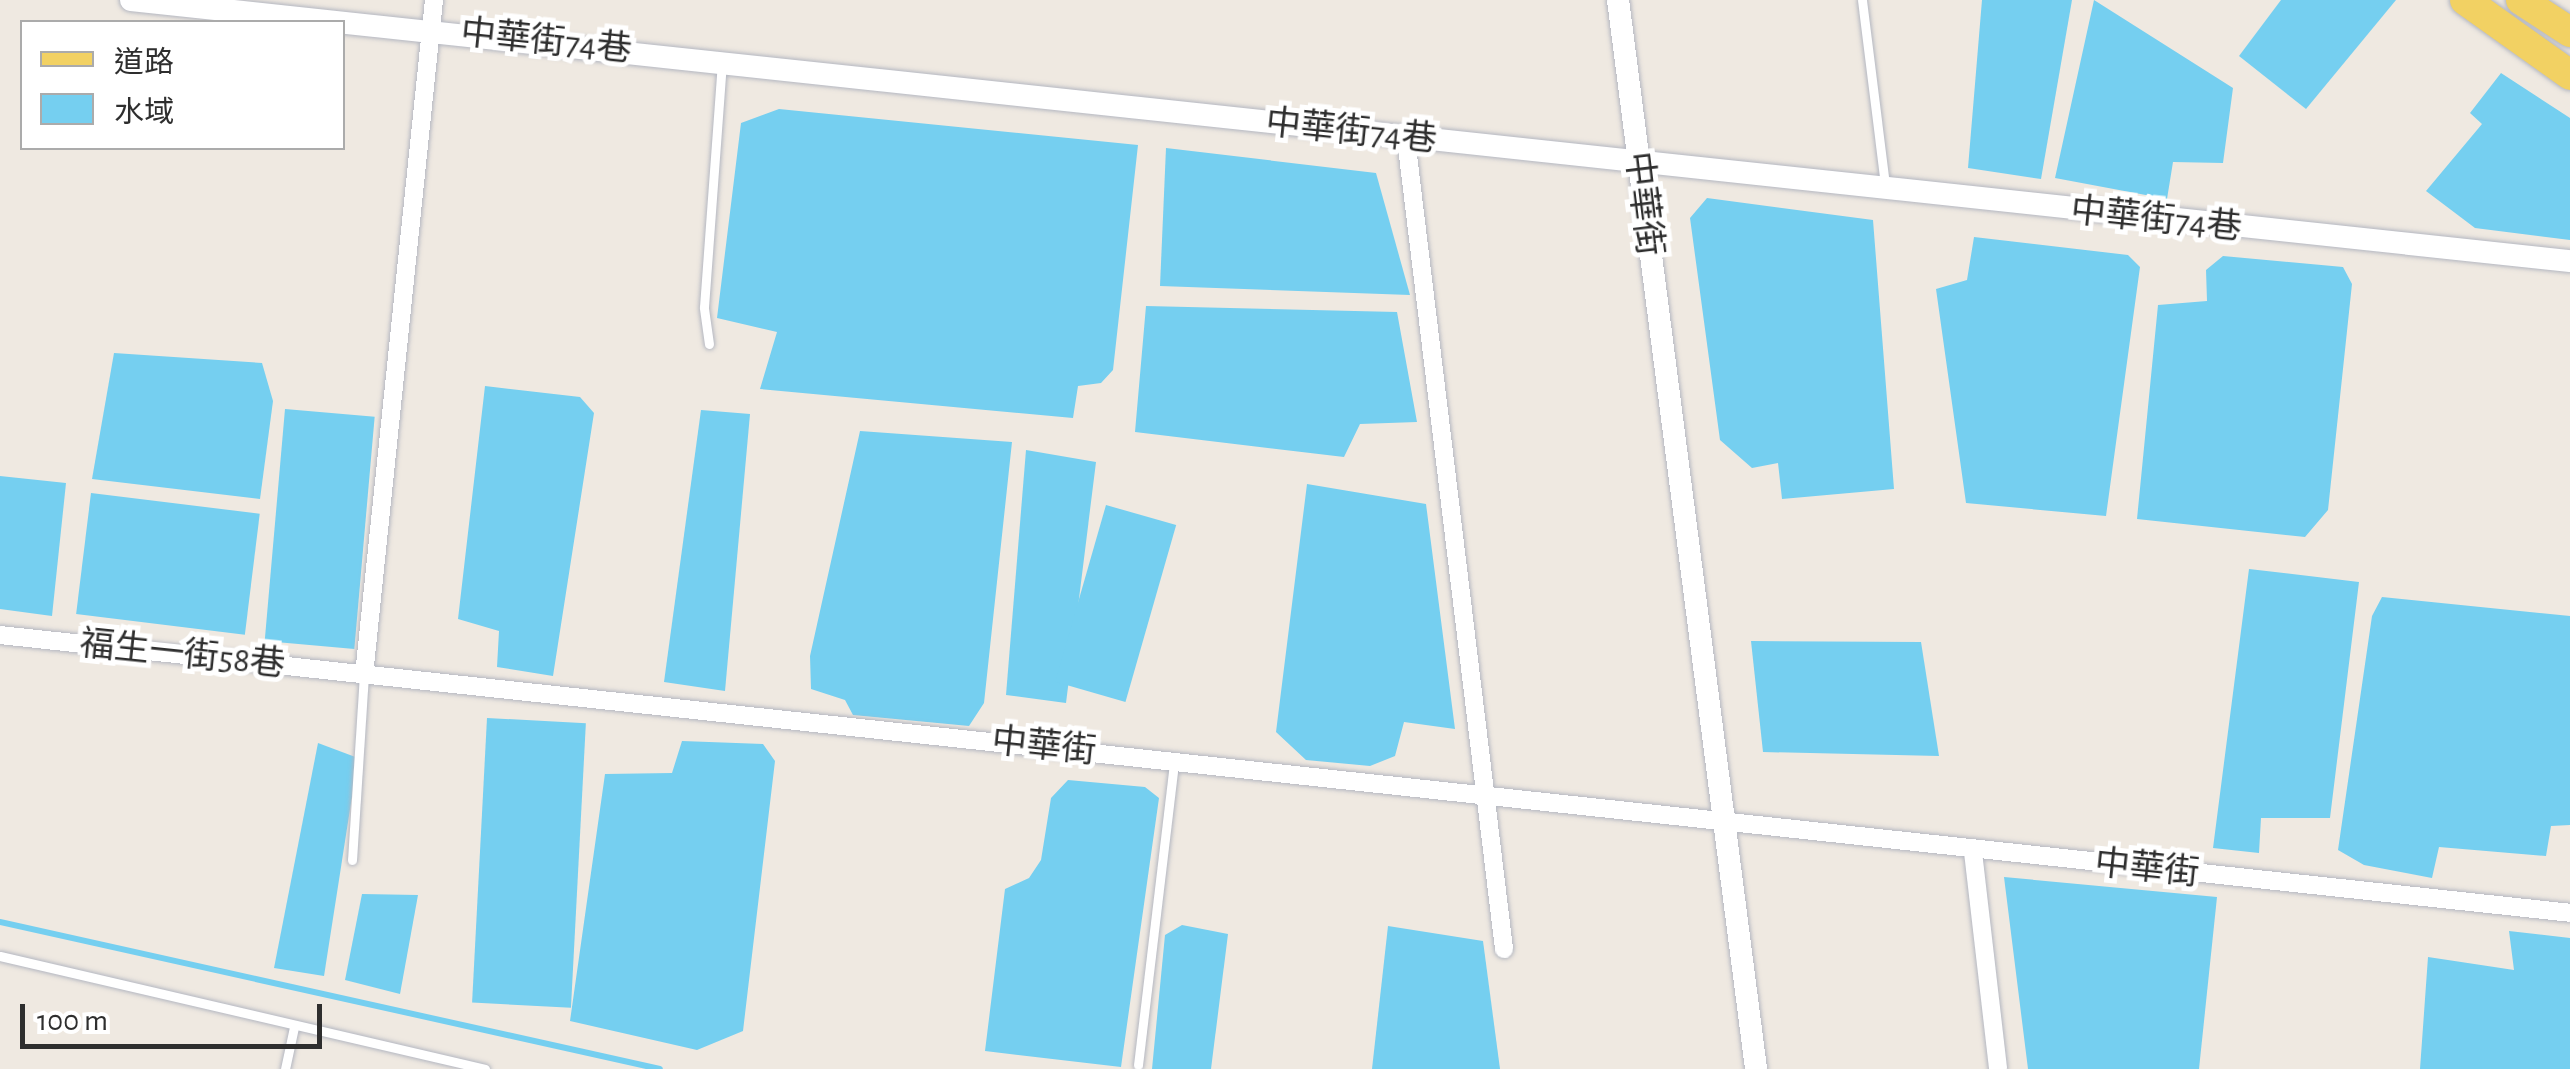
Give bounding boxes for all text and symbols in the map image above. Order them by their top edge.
street label: 中華街74巷 [459,12,633,72]
legend [20,20,345,150]
text: 道路 [114,48,174,78]
text: 水域 [114,98,174,128]
street label: 中華街74巷 [1264,102,1438,162]
street label: 中華街 [1616,149,1670,259]
street label: 中華街74巷 [2069,190,2243,250]
street label: 福生一街58巷 [77,623,287,687]
street label: 中華街 [990,721,1098,773]
street label: 中華街 [2093,843,2201,895]
scale bar [25,984,328,1046]
text: 100 m [37,1006,108,1036]

